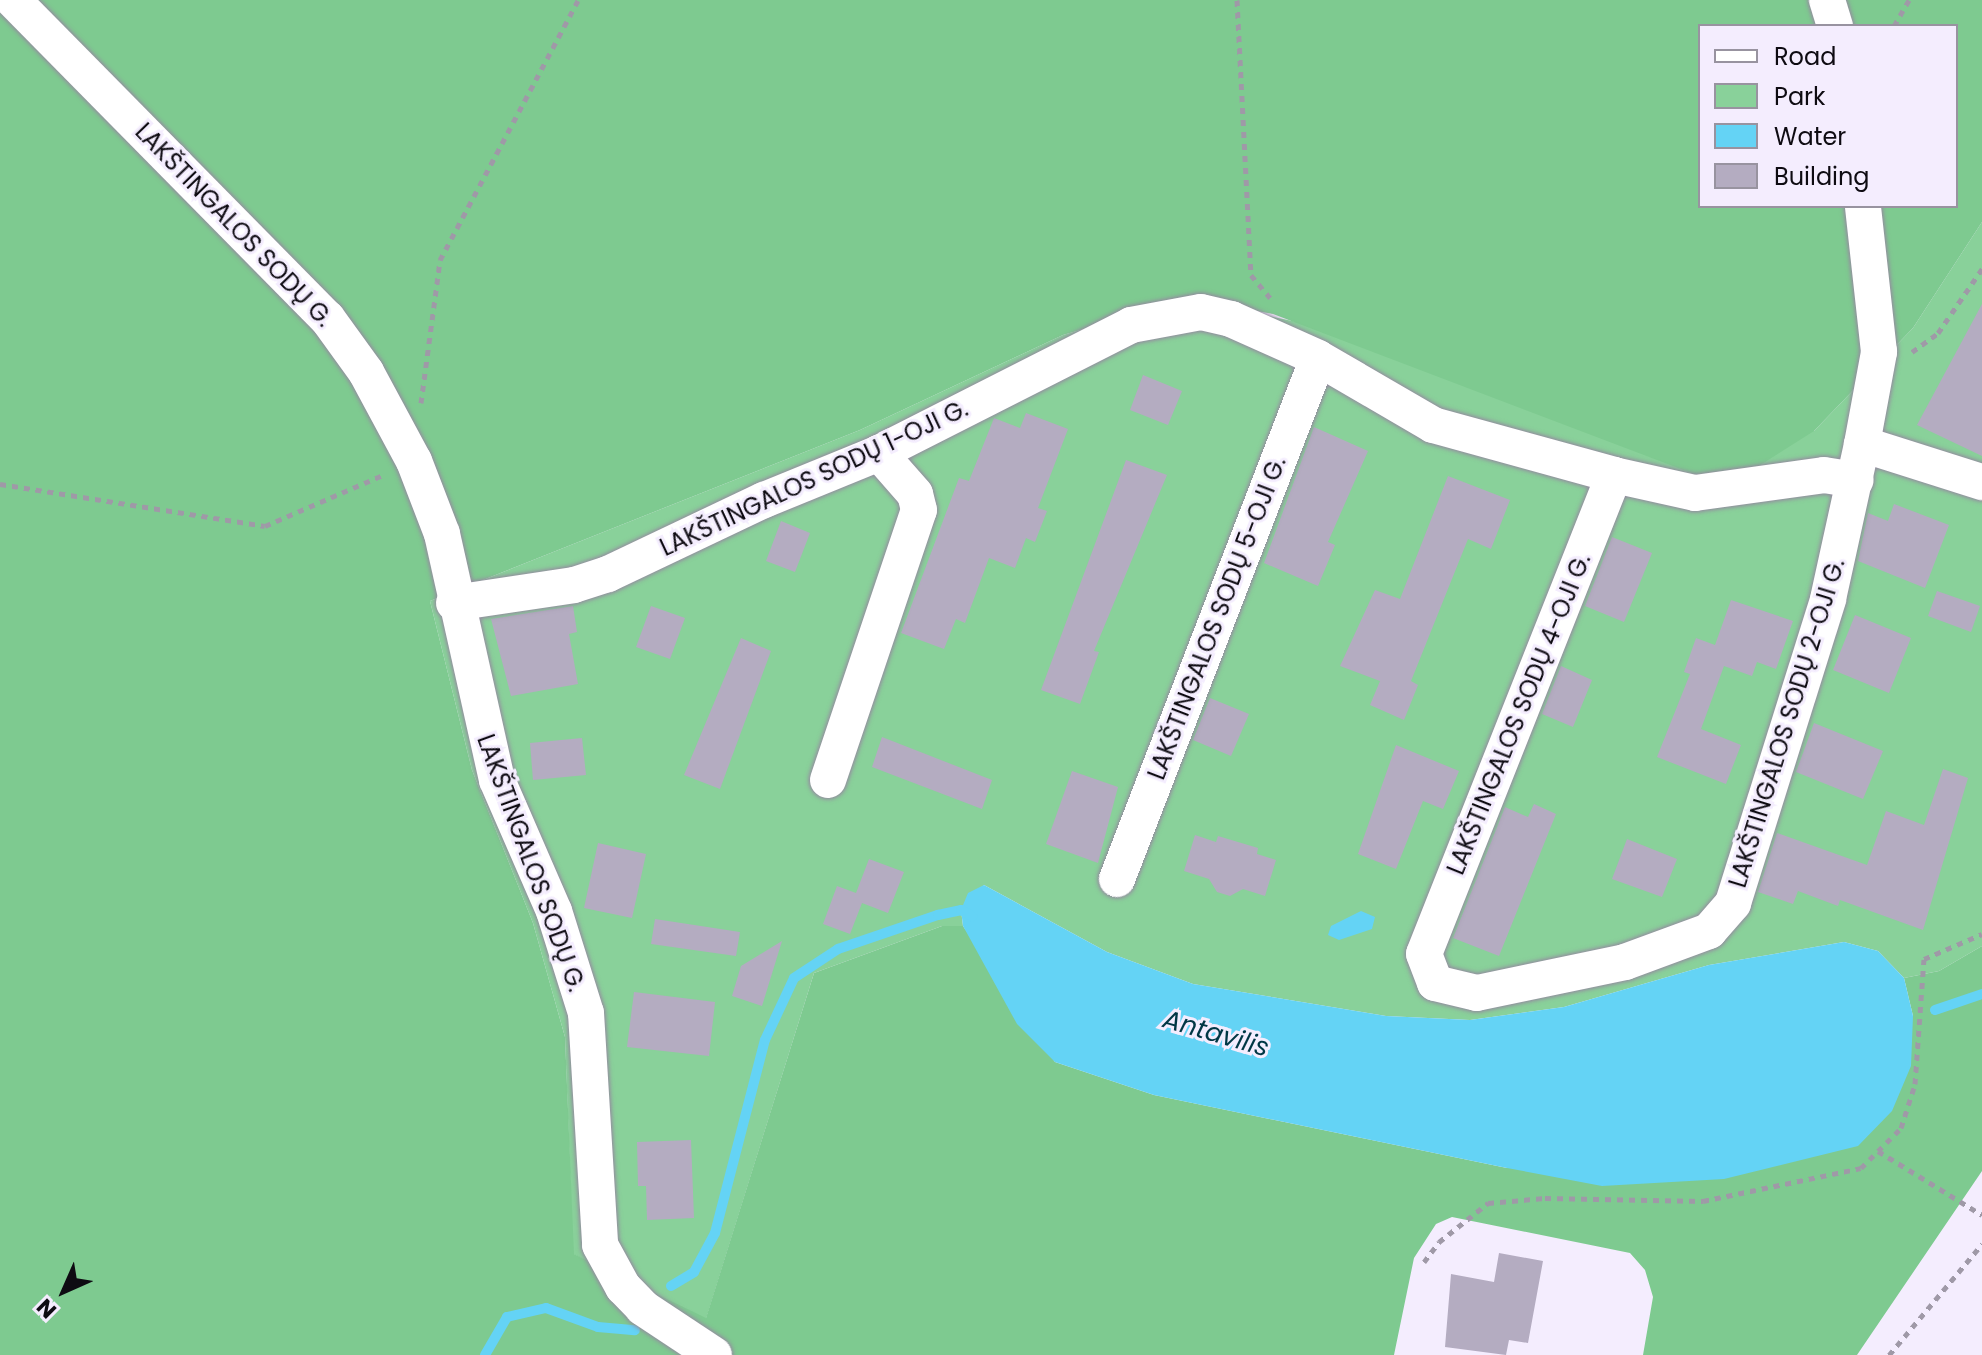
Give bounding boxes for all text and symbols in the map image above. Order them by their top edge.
legend [1698,24,1958,208]
text: Road [1774,40,1836,73]
text: Park [1774,80,1825,113]
street label: LAKŠTINGALOS SODŲ G. [129,117,339,333]
text: Water [1774,120,1846,153]
text: Building [1774,160,1870,193]
street label: LAKŠTINGALOS SODŲ 1-OJI G. [655,394,973,562]
street label: LAKŠTINGALOS SODŲ 5-OJI G. [1142,452,1292,784]
street label: LAKŠTINGALOS SODŲ 4-OJI G. [1441,549,1597,879]
street label: LAKŠTINGALOS SODŲ 2-OJI G. [1723,555,1851,891]
street label: LAKŠTINGALOS SODŲ G. [471,730,591,996]
water label: Antavilis [1160,1004,1272,1064]
north arrow [24,1251,104,1331]
text: N [30,1292,63,1325]

